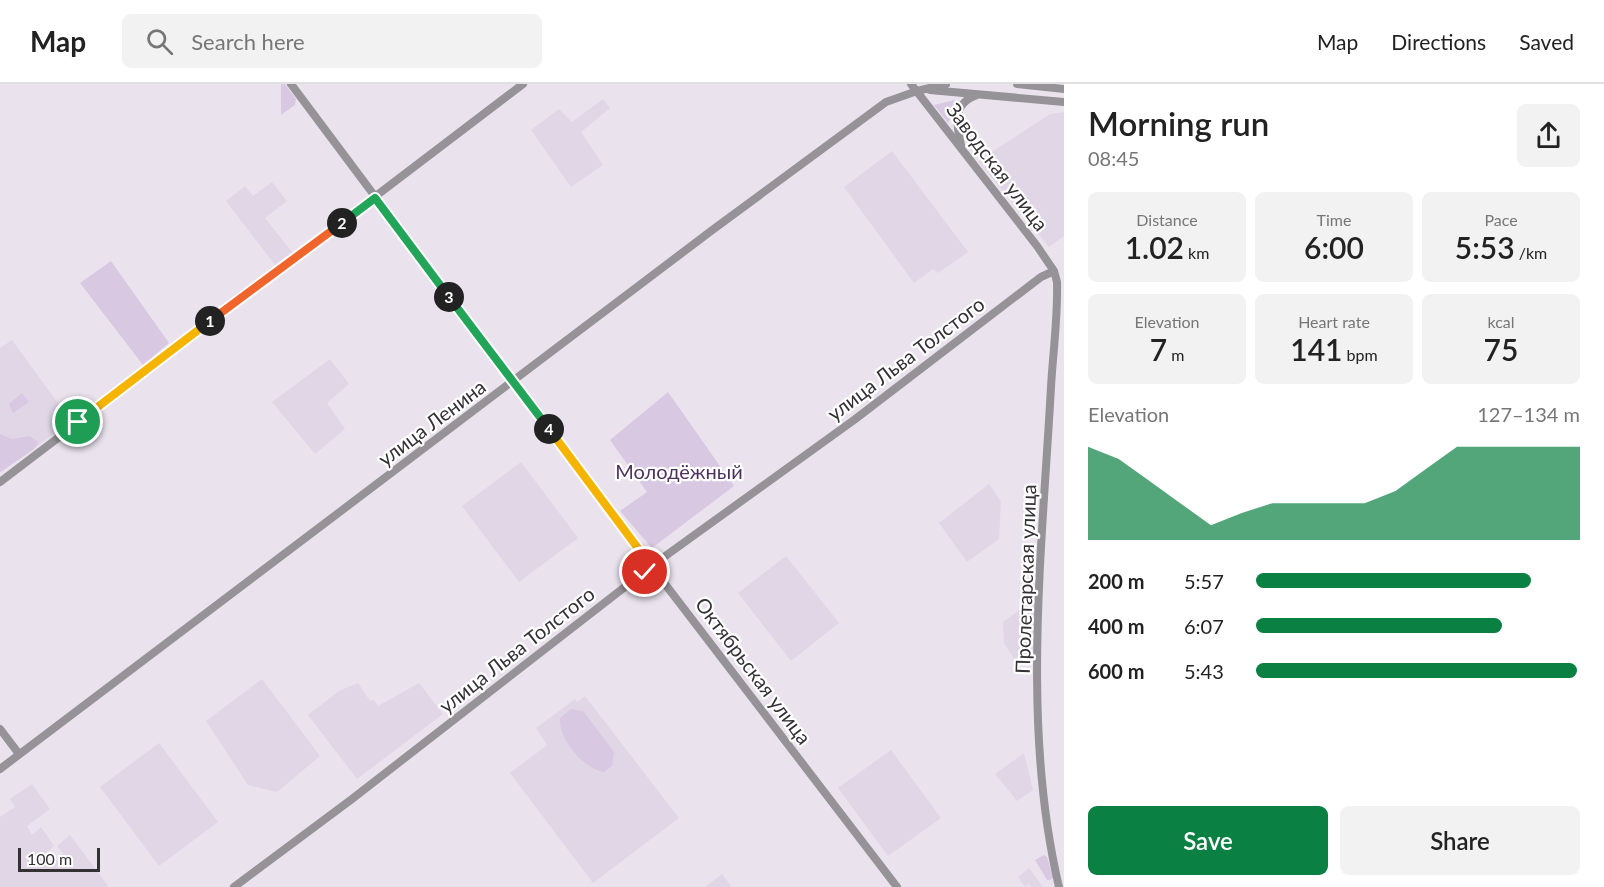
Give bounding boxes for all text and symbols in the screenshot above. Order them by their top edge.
search box [122,14,542,68]
text: Map [30,24,86,58]
icon: search [143,25,176,58]
text: Search here [191,28,305,55]
text: Map [1317,29,1358,54]
text: Directions [1391,29,1486,54]
text: Saved [1519,29,1574,54]
street label: Заводская улица [942,98,1054,235]
text: Morning run [1088,103,1269,143]
button: share [1517,104,1580,167]
text: 08:45 [1088,146,1139,170]
pin: 2 [327,208,357,238]
text: Distance [1136,210,1198,229]
text: Time [1317,210,1351,229]
text: Pace [1484,210,1518,229]
text: 2 [337,213,347,232]
text: 1.02 [1125,229,1184,265]
text: 6:00 [1304,229,1364,265]
text: 5:53 [1455,229,1515,265]
text: km [1184,243,1209,262]
text: /km [1515,243,1547,262]
pin: 3 [434,282,464,312]
text: 3 [444,287,454,306]
street label: улица Льва Толстого [822,291,989,425]
pin: 1 [195,306,225,336]
text: 1 [205,311,215,330]
text: Elevation [1135,312,1200,331]
text: Heart rate [1298,312,1370,331]
text: kcal [1487,312,1515,331]
text: 7 [1150,331,1167,367]
text: 141 [1290,331,1343,367]
text: 75 [1484,331,1518,367]
text: m [1167,345,1184,364]
text: bpm [1343,345,1378,364]
street label: улица Ленина [373,374,490,470]
pin [52,396,103,447]
text: Elevation [1088,402,1169,426]
text: 127–134 m [1477,402,1580,426]
icon: arrive [61,405,94,438]
pin: 4 [534,414,564,444]
text: 4 [544,419,554,438]
park label: Молодёжный [615,459,743,483]
street label: Пролетарская улица [1010,484,1040,674]
pin [619,546,670,597]
icon: check [628,555,661,588]
text: 200 m [1088,569,1144,593]
text: 5:57 [1184,569,1224,593]
street label: улица Льва Толстого [434,581,599,717]
street label: Октябрьская улица [691,592,817,749]
text: 400 m [1088,614,1144,638]
text: 6:07 [1184,614,1224,638]
text: 600 m [1088,659,1144,683]
text: 5:43 [1184,659,1224,683]
button: Save [1088,806,1328,875]
button: Share [1340,806,1580,875]
scale bar [18,845,100,872]
text: 100 m [27,849,72,868]

